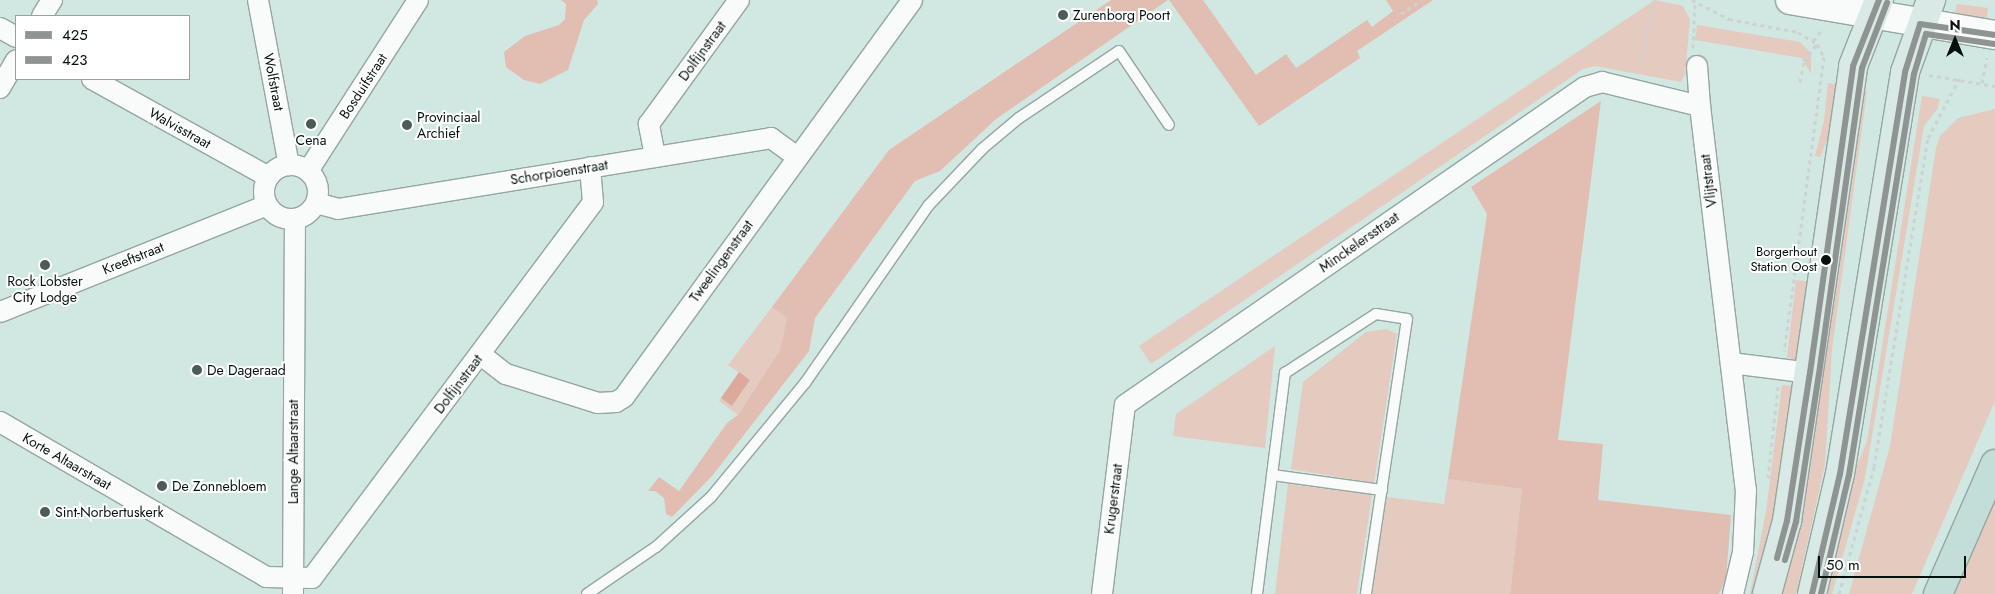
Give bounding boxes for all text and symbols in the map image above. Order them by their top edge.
place label: Zurenborg Poort [1073,7,1170,23]
marker: Zurenborg Poort [1057,9,1069,21]
legend [15,15,190,80]
north arrow [1930,15,1980,65]
text: N [1949,15,1961,35]
street label: Dolfijnstraat [675,18,729,84]
text: 425 [62,24,88,46]
text: 423 [62,49,87,71]
street label: Bosduifstraat [336,50,390,122]
street label: Wolfstraat [260,52,288,112]
street label: Walvisstraat [146,104,214,152]
place label: Provinciaal Archief [417,109,481,142]
marker: Cena [305,118,317,130]
marker: Provinciaal Archief [401,119,413,131]
place label: Cena [296,132,326,148]
street label: Vlijtstraat [1696,153,1720,209]
street label: Schorpioenstraat [509,156,609,188]
street label: Minckelersstraat [1316,208,1402,276]
street label: Tweelingenstraat [686,217,756,305]
street label: Kreeftstraat [100,238,166,278]
place label: Borgerhout Station Oost [1750,245,1817,276]
marker: Borgerhout Station Oost [1821,255,1831,265]
marker: Rock Lobster City Lodge [39,259,51,271]
place label: Rock Lobster City Lodge [7,273,83,306]
street label: Dolfijnstraat [430,351,486,417]
place label: De Dageraad [207,362,286,378]
marker: De Dageraad [191,364,203,376]
street label: Lange Altaarstraat [285,400,301,504]
street label: Korte Altaarstraat [20,429,114,493]
street label: Krugerstraat [1100,463,1126,535]
place label: De Zonnebloem [172,478,267,494]
marker: De Zonnebloem [156,480,168,492]
place label: Sint-Norbertuskerk [55,504,164,520]
marker: Sint-Norbertuskerk [39,506,51,518]
scale bar [1820,546,1968,578]
text: 50 m [1826,554,1860,576]

